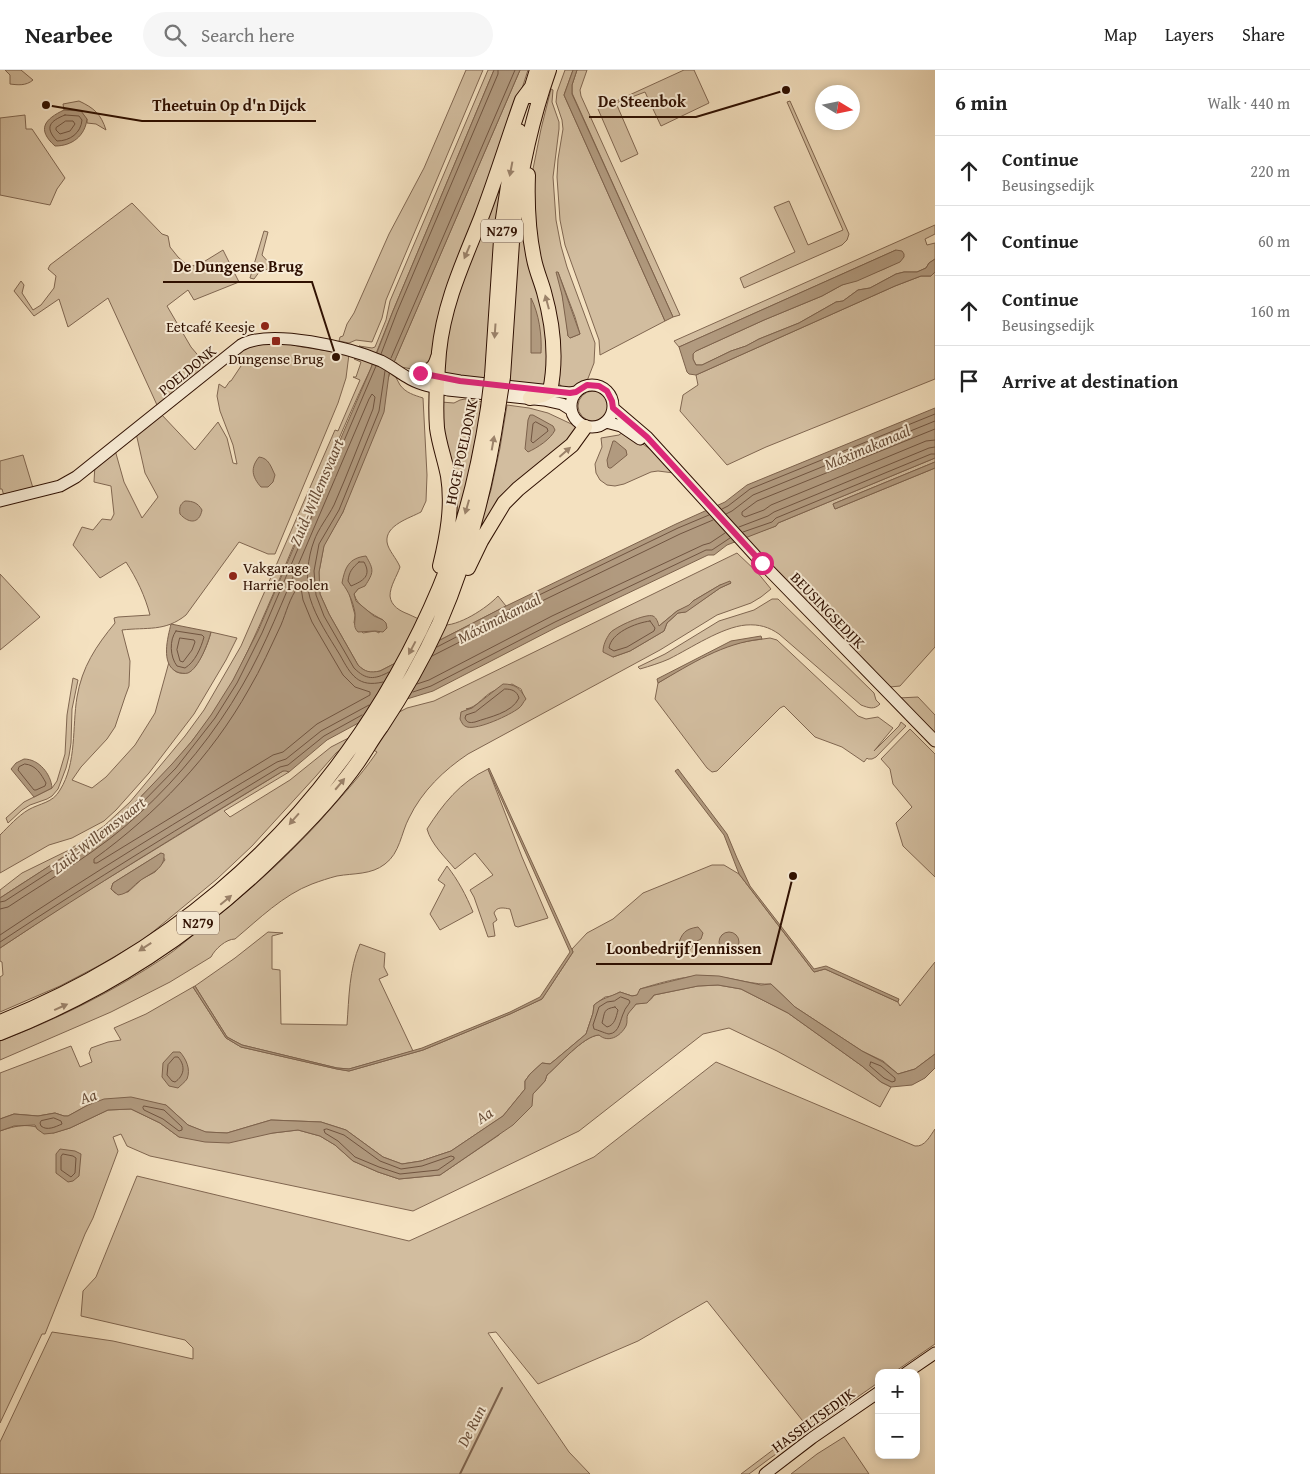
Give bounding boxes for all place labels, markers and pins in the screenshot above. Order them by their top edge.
callout: De Steenbok [589,86,696,117]
callout: Theetuin Op d'n Dijck [142,90,316,121]
callout: De Dungense Brug [163,251,312,282]
place label: Eetcafé Keesje [166,316,255,337]
marker: Eetcafé Keesje [259,320,271,332]
marker: Dungense Brug [270,335,282,347]
place label: Dungense Brug [228,348,324,369]
place label: Vakgarage Harrie Foolen [243,557,329,595]
marker: Vakgarage Harrie Foolen [227,570,239,582]
callout: Loonbedrijf Jennissen [596,933,771,964]

